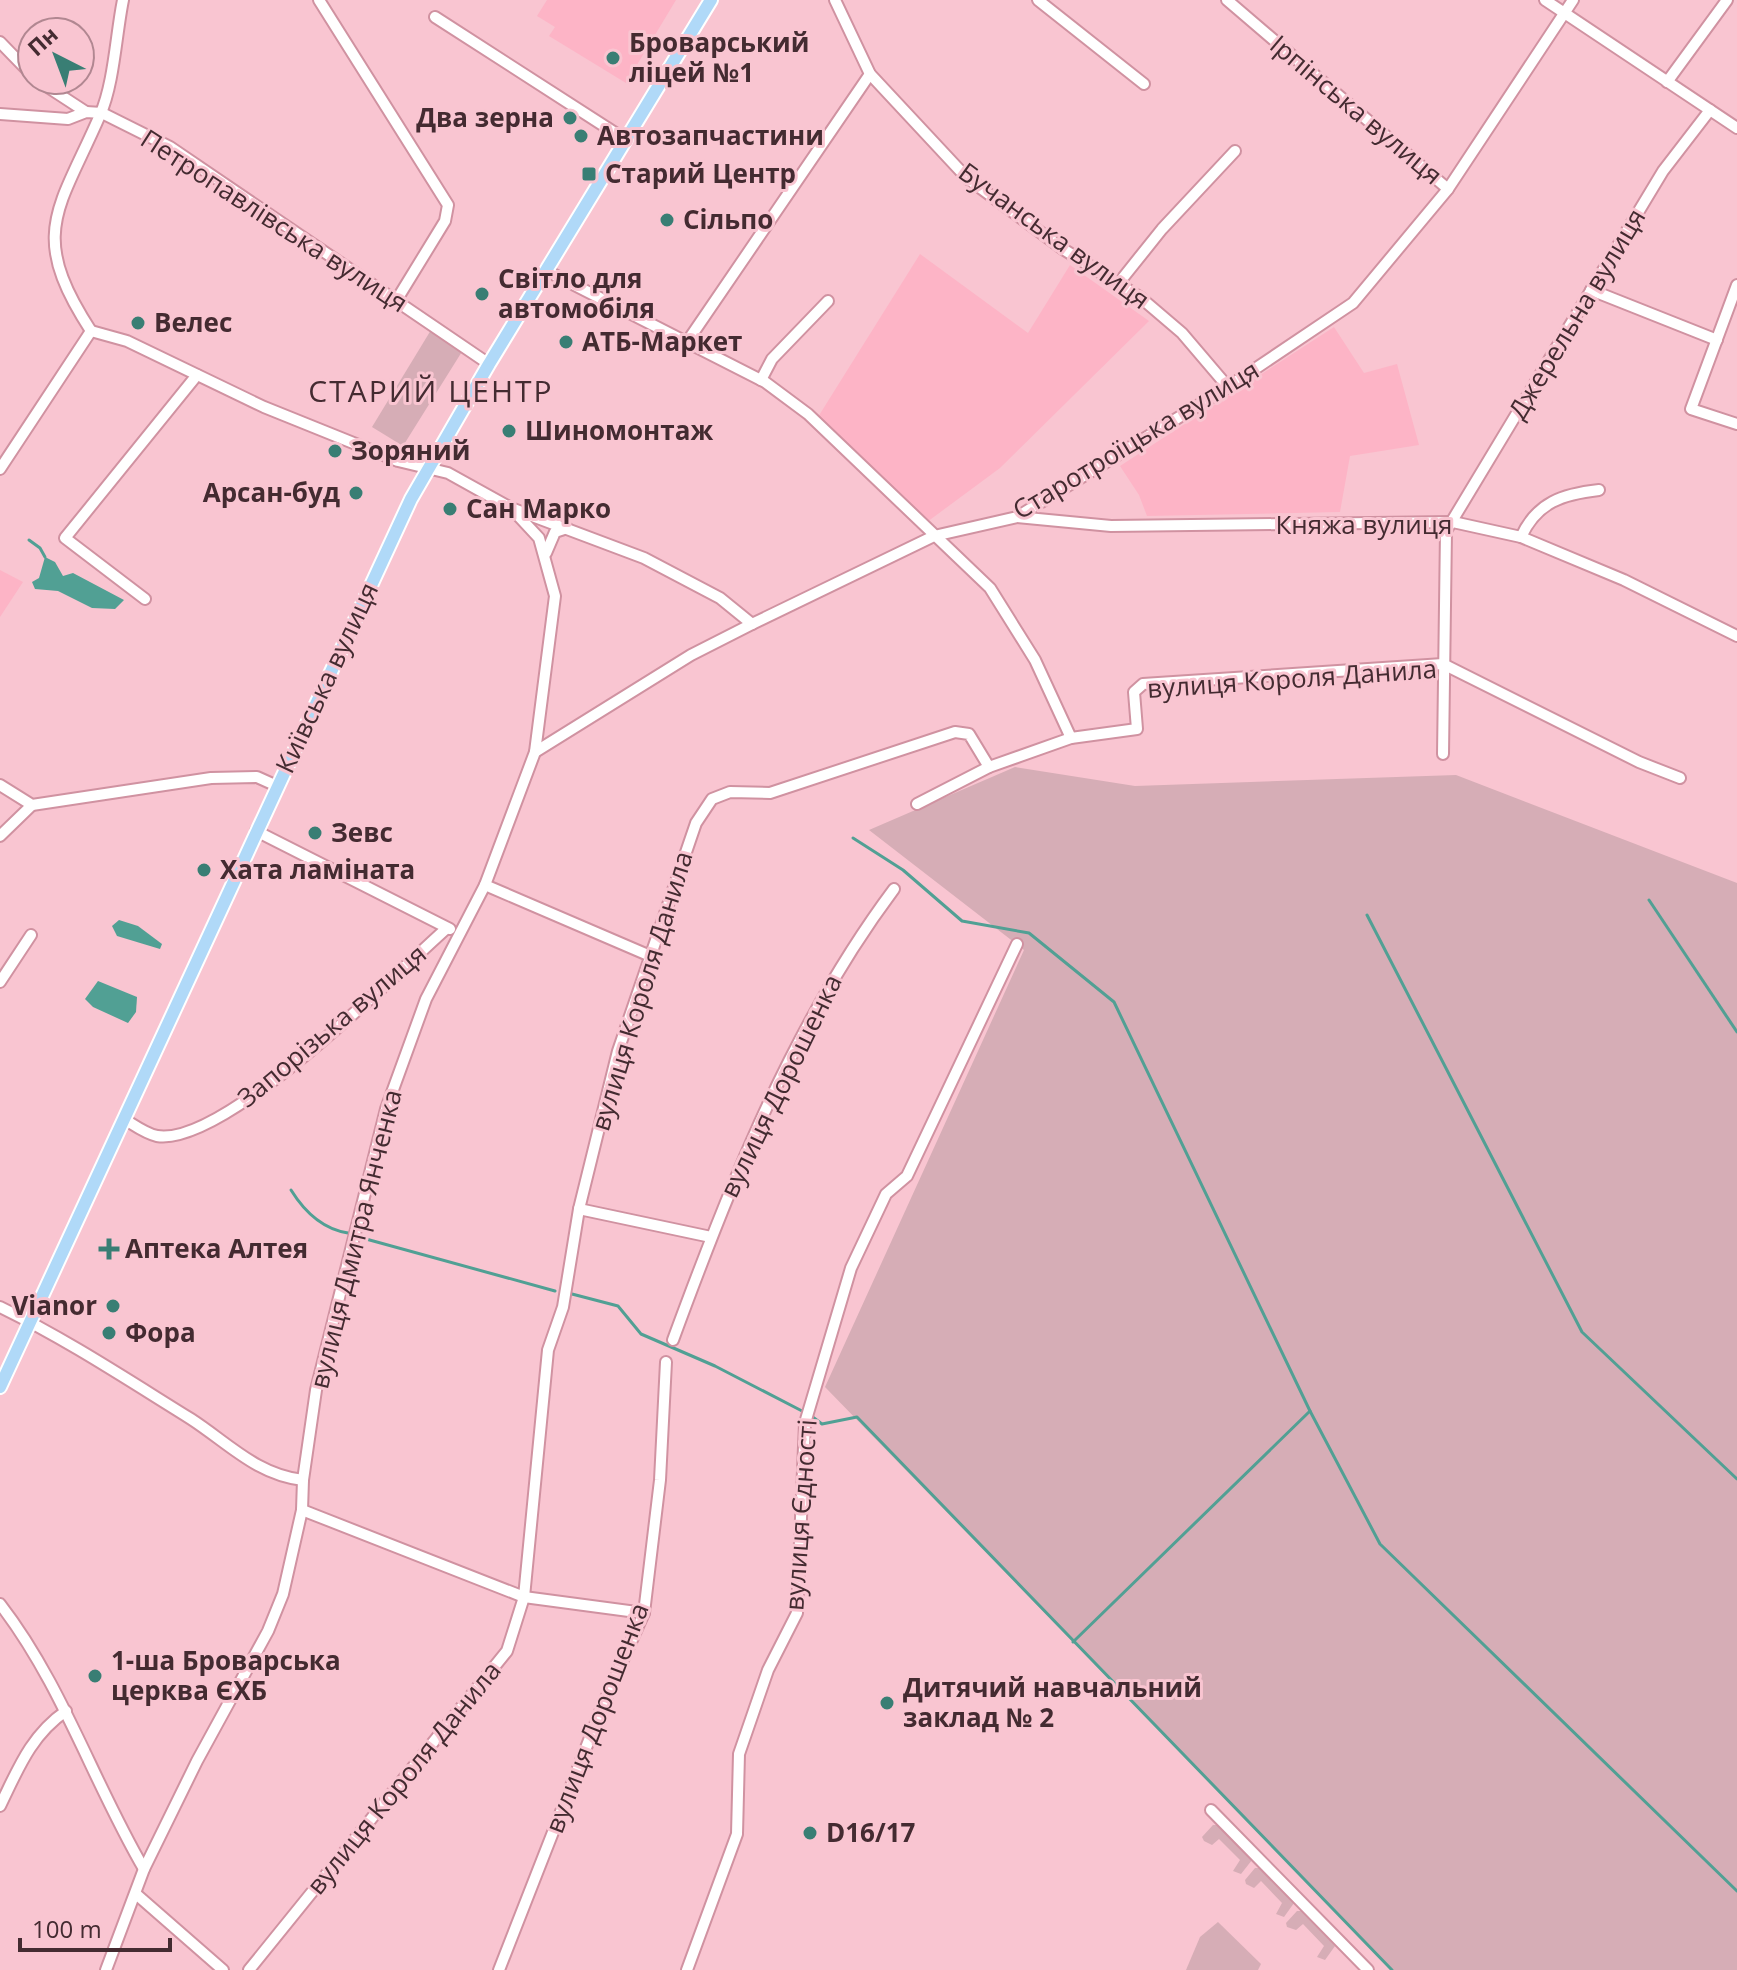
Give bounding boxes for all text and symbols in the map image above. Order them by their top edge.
north arrow [16,16,96,96]
text: Пн [20,19,63,62]
place label: Броварський ліцей №1 [629,24,810,90]
street label: Ірпінська вулиця [1263,26,1450,192]
marker: Броварський ліцей №1 [604,49,622,67]
place label: Два зерна [416,99,554,135]
marker: Два зерна [561,109,579,127]
place label: Автозапчастини [597,117,824,153]
street label: Петропавлівська вулиця [134,120,415,320]
marker: Автозапчастини [572,127,590,145]
street label: Бучанська вулиця [952,154,1157,317]
place label: Старий Центр [605,155,796,191]
marker: Старий Центр [580,165,598,183]
place label: Сільпо [683,201,773,237]
street label: Джерельна вулиця [1499,201,1653,426]
marker: Сільпо [658,211,676,229]
place label: Світло для автомобіля [498,260,655,326]
marker: Світло для автомобіля [473,285,491,303]
place label: Велес [154,304,232,340]
marker: Велес [129,314,147,332]
place label: АТБ-Маркет [582,323,742,359]
marker: АТБ-Маркет [557,333,575,351]
street label: Старотроїцька вулиця [1006,351,1265,527]
district label: СТАРИЙ ЦЕНТР [308,370,554,411]
place label: Шиномонтаж [525,412,713,448]
marker: Шиномонтаж [500,422,518,440]
place label: Зоряний [351,432,470,468]
marker: Зоряний [326,442,344,460]
place label: Арсан-буд [203,474,340,510]
marker: Арсан-буд [347,484,365,502]
place label: Сан Марко [466,490,611,526]
marker: Сан Марко [441,500,459,518]
street label: Княжа вулиця [1275,506,1453,542]
street label: Київська вулиця [266,576,386,779]
street label: вулиця Короля Данила [1146,650,1438,706]
place label: Зевс [331,814,393,850]
marker: Зевс [306,824,324,842]
street label: вулиця Короля Данила [581,847,701,1135]
place label: Хата ламіната [220,851,415,887]
marker: Хата ламіната [195,861,213,879]
street label: Запорізька вулиця [229,935,433,1115]
street label: вулиця Дорошенка [710,968,850,1203]
street label: вулиця Дмитра Янченка [300,1085,410,1392]
place label: Аптека Алтея [125,1230,308,1266]
marker: Аптека Алтея [100,1240,118,1258]
place label: Vianor [11,1287,97,1323]
marker: Vianor [104,1297,122,1315]
place label: Фора [125,1314,196,1350]
marker: Фора [100,1324,118,1342]
street label: вулиця Єдності [775,1418,825,1612]
street label: вулиця Дорошенка [536,1597,657,1838]
place label: 1-ша Броварська церква ЄХБ [111,1642,341,1708]
street label: вулиця Короля Данила [298,1653,509,1902]
marker: 1-ша Броварська церква ЄХБ [86,1667,104,1685]
place label: Дитячий навчальний заклад № 2 [903,1669,1202,1735]
marker: Дитячий навчальний заклад № 2 [878,1694,896,1712]
place label: D16/17 [826,1814,916,1850]
marker: D16/17 [801,1824,819,1842]
scale bar [20,1902,170,1952]
text: 100 m [32,1912,102,1945]

